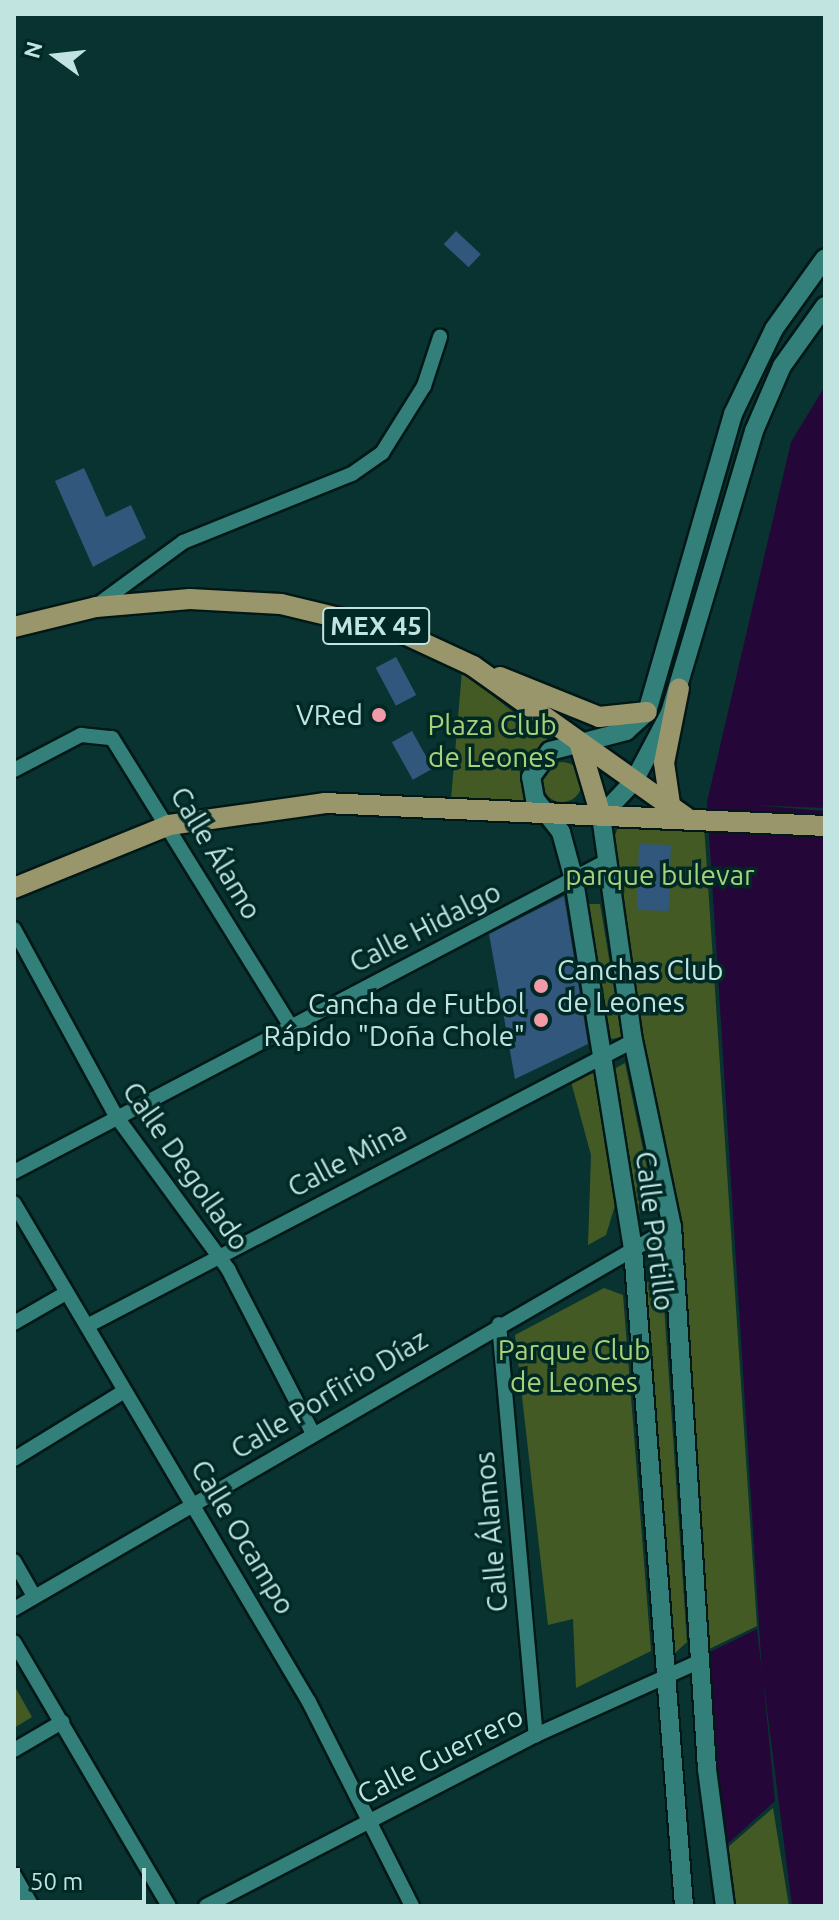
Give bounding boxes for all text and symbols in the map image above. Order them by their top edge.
north arrow [16,16,96,96]
text: N [18,39,47,61]
road number: MEX 45 [322,604,430,648]
place label: VRed [296,698,363,732]
marker: VRed [370,706,388,724]
park label: Plaza Club de Leones [427,708,557,774]
street label: Calle Álamo [163,781,269,925]
park label: parque bulevar [565,858,755,892]
street label: Calle Hidalgo [344,875,506,979]
place label: Canchas Club de Leones [557,953,723,1019]
marker: Canchas Club de Leones [532,977,550,995]
place label: Cancha de Futbol Rápido "Doña Chole" [264,987,525,1053]
marker: Cancha de Futbol Rápido "Doña Chole" [532,1011,550,1029]
street label: Calle Degollado [116,1075,256,1257]
street label: Calle Mina [282,1114,412,1204]
street label: Calle Portillo [629,1149,681,1313]
street label: Calle Porfirio Díaz [225,1322,433,1466]
park label: Parque Club de Leones [498,1333,650,1399]
street label: Calle Álamos [467,1450,515,1614]
street label: Calle Ocampo [184,1454,302,1620]
street label: Calle Guerrero [351,1699,529,1811]
scale bar [20,1852,150,1902]
text: 50 m [30,1868,83,1895]

